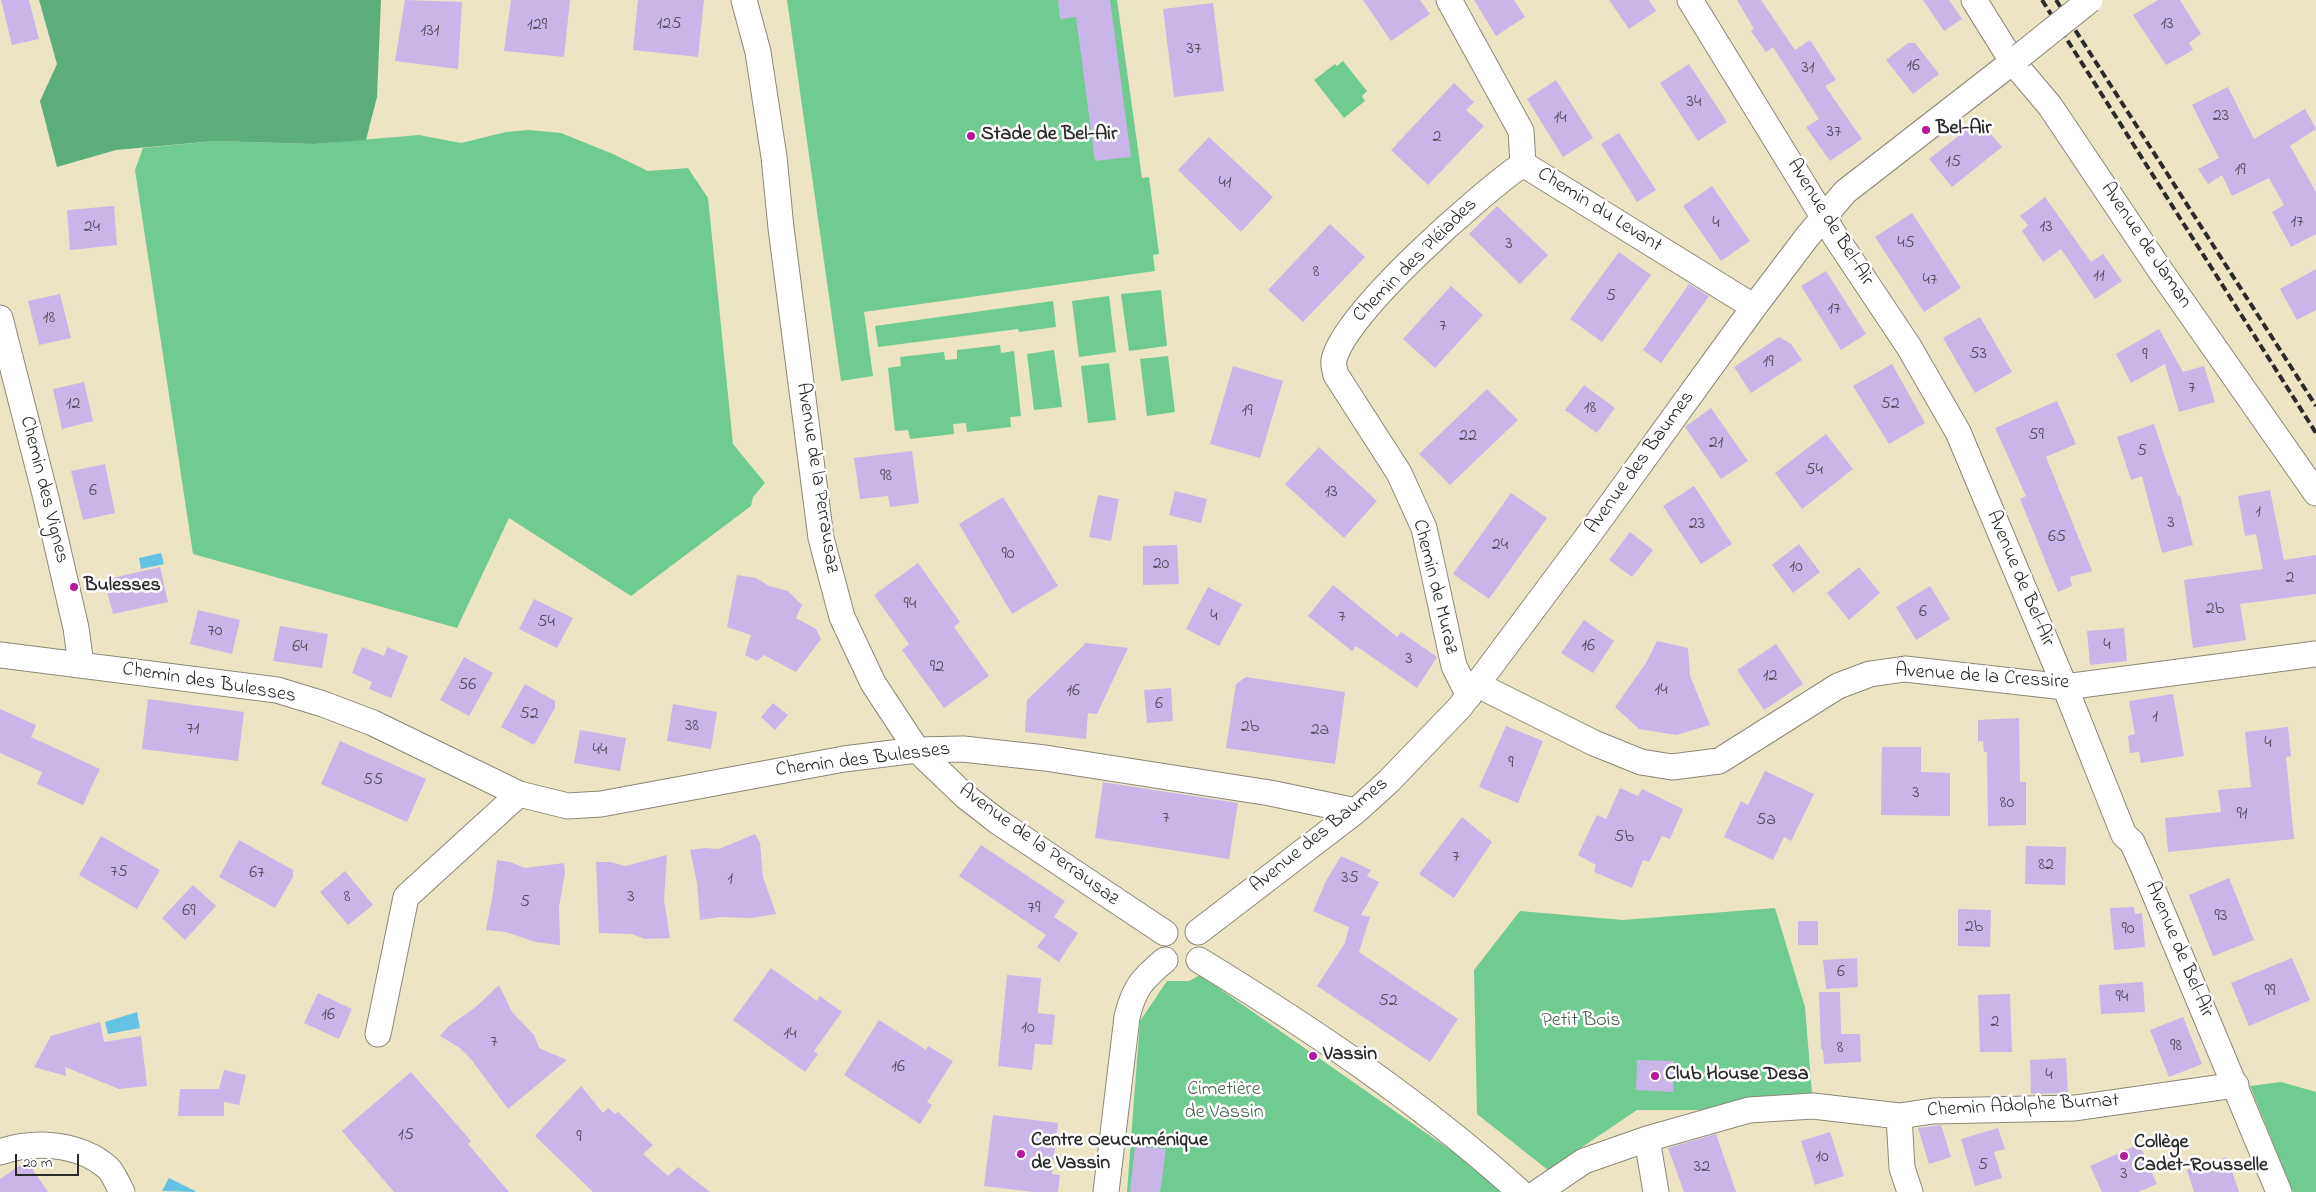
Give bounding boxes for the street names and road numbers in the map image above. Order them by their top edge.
street label: Avenue de Bel-Air [1780,155,1878,291]
street label: Chemin du Levant [1532,163,1666,259]
street label: Avenue de Jaman [2094,178,2196,314]
street label: Chemin des Pléiades [1349,194,1483,328]
street label: Avenue de la Perrausaz [789,381,843,575]
street label: Avenue des Baumes [1581,387,1701,539]
street label: Chemin des Vignes [13,414,73,566]
street label: Avenue de Bel-Air [1980,507,2058,651]
street label: Chemin de Muraz [1406,517,1462,657]
street label: Chemin des Bulesses [120,658,298,710]
street label: Avenue de la Cressire [1894,660,2070,696]
street label: Chemin des Bulesses [774,738,952,784]
street label: Avenue des Baumes [1246,773,1394,899]
street label: Avenue de la Perrausaz [953,780,1123,912]
street label: Avenue de Bel-Air [2139,878,2217,1022]
street label: Chemin Adolphe Burnat [1926,1090,2120,1124]

